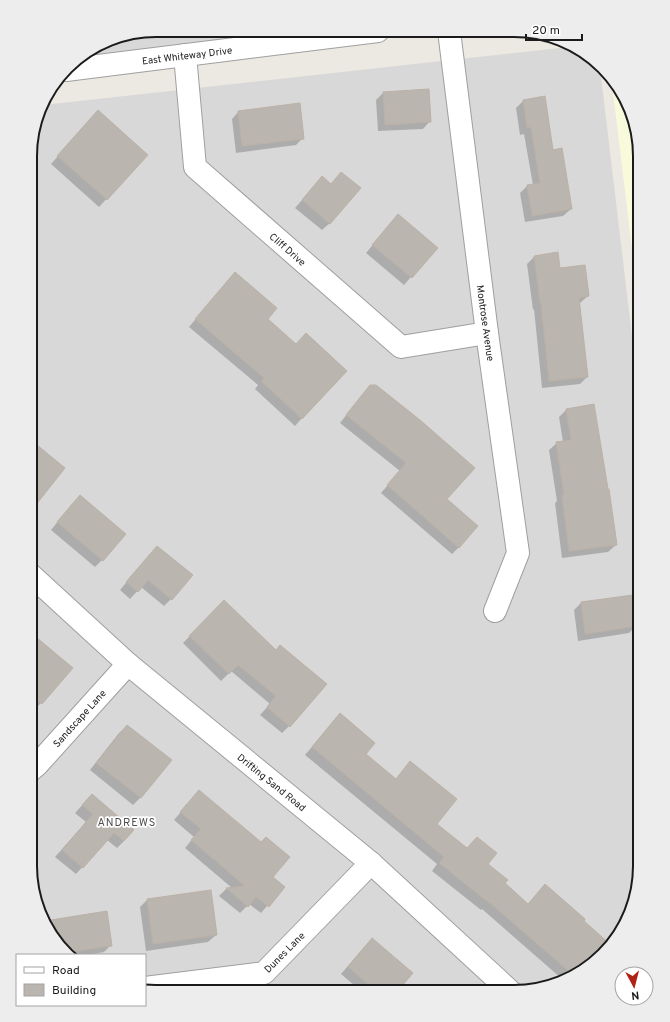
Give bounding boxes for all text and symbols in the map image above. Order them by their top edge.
scale bar [526,16,582,42]
text: 20 m [532,23,560,39]
street label: East Whiteway Drive [141,44,233,68]
street label: Cliff Drive [266,231,308,270]
street label: Montrose Avenue [473,284,496,362]
street label: Sandscape Lane [51,687,109,751]
street label: Drifting Sand Road [234,751,308,815]
district label: ANDREWS [98,816,156,830]
street label: Dunes Lane [262,930,308,976]
legend [16,954,146,1006]
text: Road [52,963,80,979]
north arrow [614,966,654,1006]
text: Building [52,983,96,999]
text: N [630,988,640,1002]

